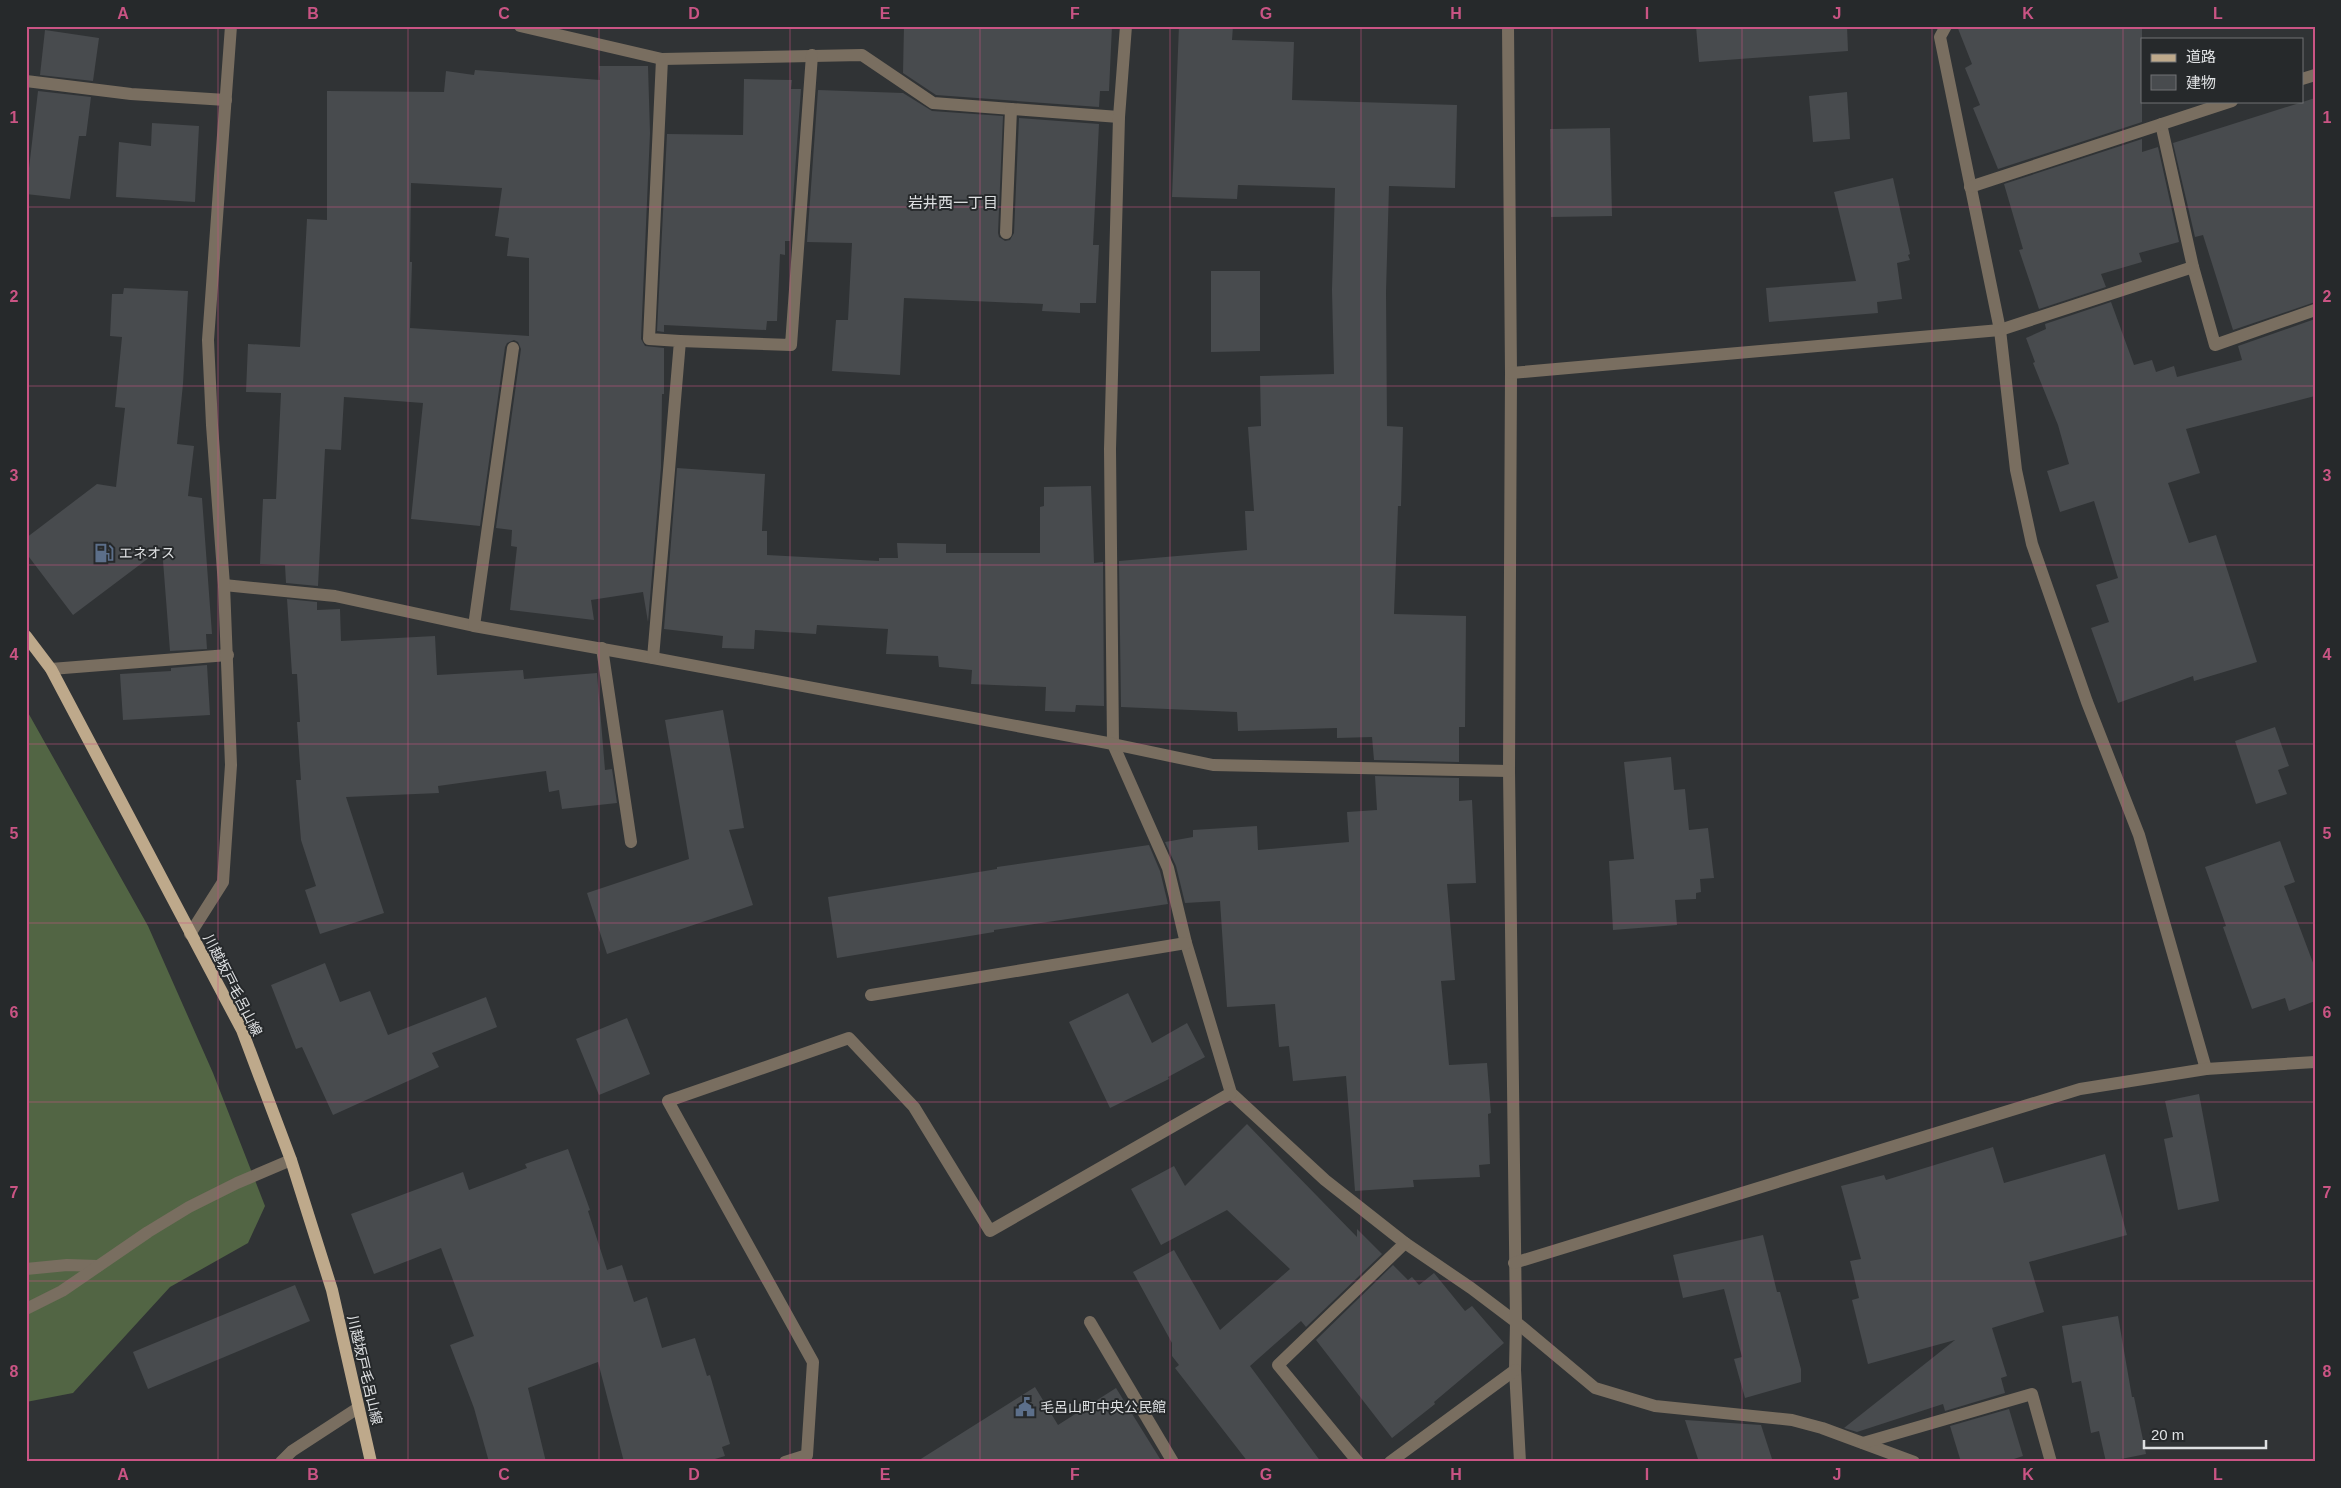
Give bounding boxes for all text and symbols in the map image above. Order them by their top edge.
text: A [117,5,129,22]
text: B [307,5,319,22]
text: C [498,5,510,22]
text: D [688,5,700,22]
text: E [880,5,891,22]
text: F [1070,5,1080,22]
text: G [1260,5,1272,22]
text: H [1450,5,1462,22]
text: I [1645,5,1649,22]
text: J [1833,5,1841,22]
text: K [2022,5,2034,22]
text: L [2213,5,2223,22]
legend [2141,38,2304,102]
text: 道路 [2186,48,2216,65]
text: 建物 [2186,74,2216,91]
text: 1 [10,109,19,126]
text: 1 [2323,109,2332,126]
district label: 岩井西一丁目 [908,194,998,211]
text: 2 [10,288,19,305]
text: 2 [2323,288,2332,305]
text: 3 [10,467,19,484]
text: 3 [2323,467,2332,484]
fuel station icon: エネオス [93,542,115,564]
place label: エネオス [119,545,175,561]
text: 4 [10,646,19,663]
text: 4 [2323,646,2332,663]
text: 5 [10,825,19,842]
text: 5 [2323,825,2332,842]
street label: 川越坂戸毛呂山線 [200,931,266,1039]
text: 6 [10,1004,19,1021]
text: 6 [2323,1004,2332,1021]
text: 7 [10,1184,19,1201]
text: 7 [2323,1184,2332,1201]
street label: 川越坂戸毛呂山線 [345,1314,385,1426]
text: 8 [10,1363,19,1380]
text: 8 [2323,1363,2332,1380]
public building icon: 毛呂山町中央公民館 [1014,1396,1036,1418]
place label: 毛呂山町中央公民館 [1040,1399,1166,1415]
scale bar [2144,1418,2266,1450]
text: 20 m [2151,1426,2184,1443]
text: A [117,1466,129,1483]
text: B [307,1466,319,1483]
text: C [498,1466,510,1483]
text: D [688,1466,700,1483]
text: E [880,1466,891,1483]
text: F [1070,1466,1080,1483]
text: G [1260,1466,1272,1483]
text: H [1450,1466,1462,1483]
text: I [1645,1466,1649,1483]
text: J [1833,1466,1841,1483]
text: K [2022,1466,2034,1483]
text: L [2213,1466,2223,1483]

